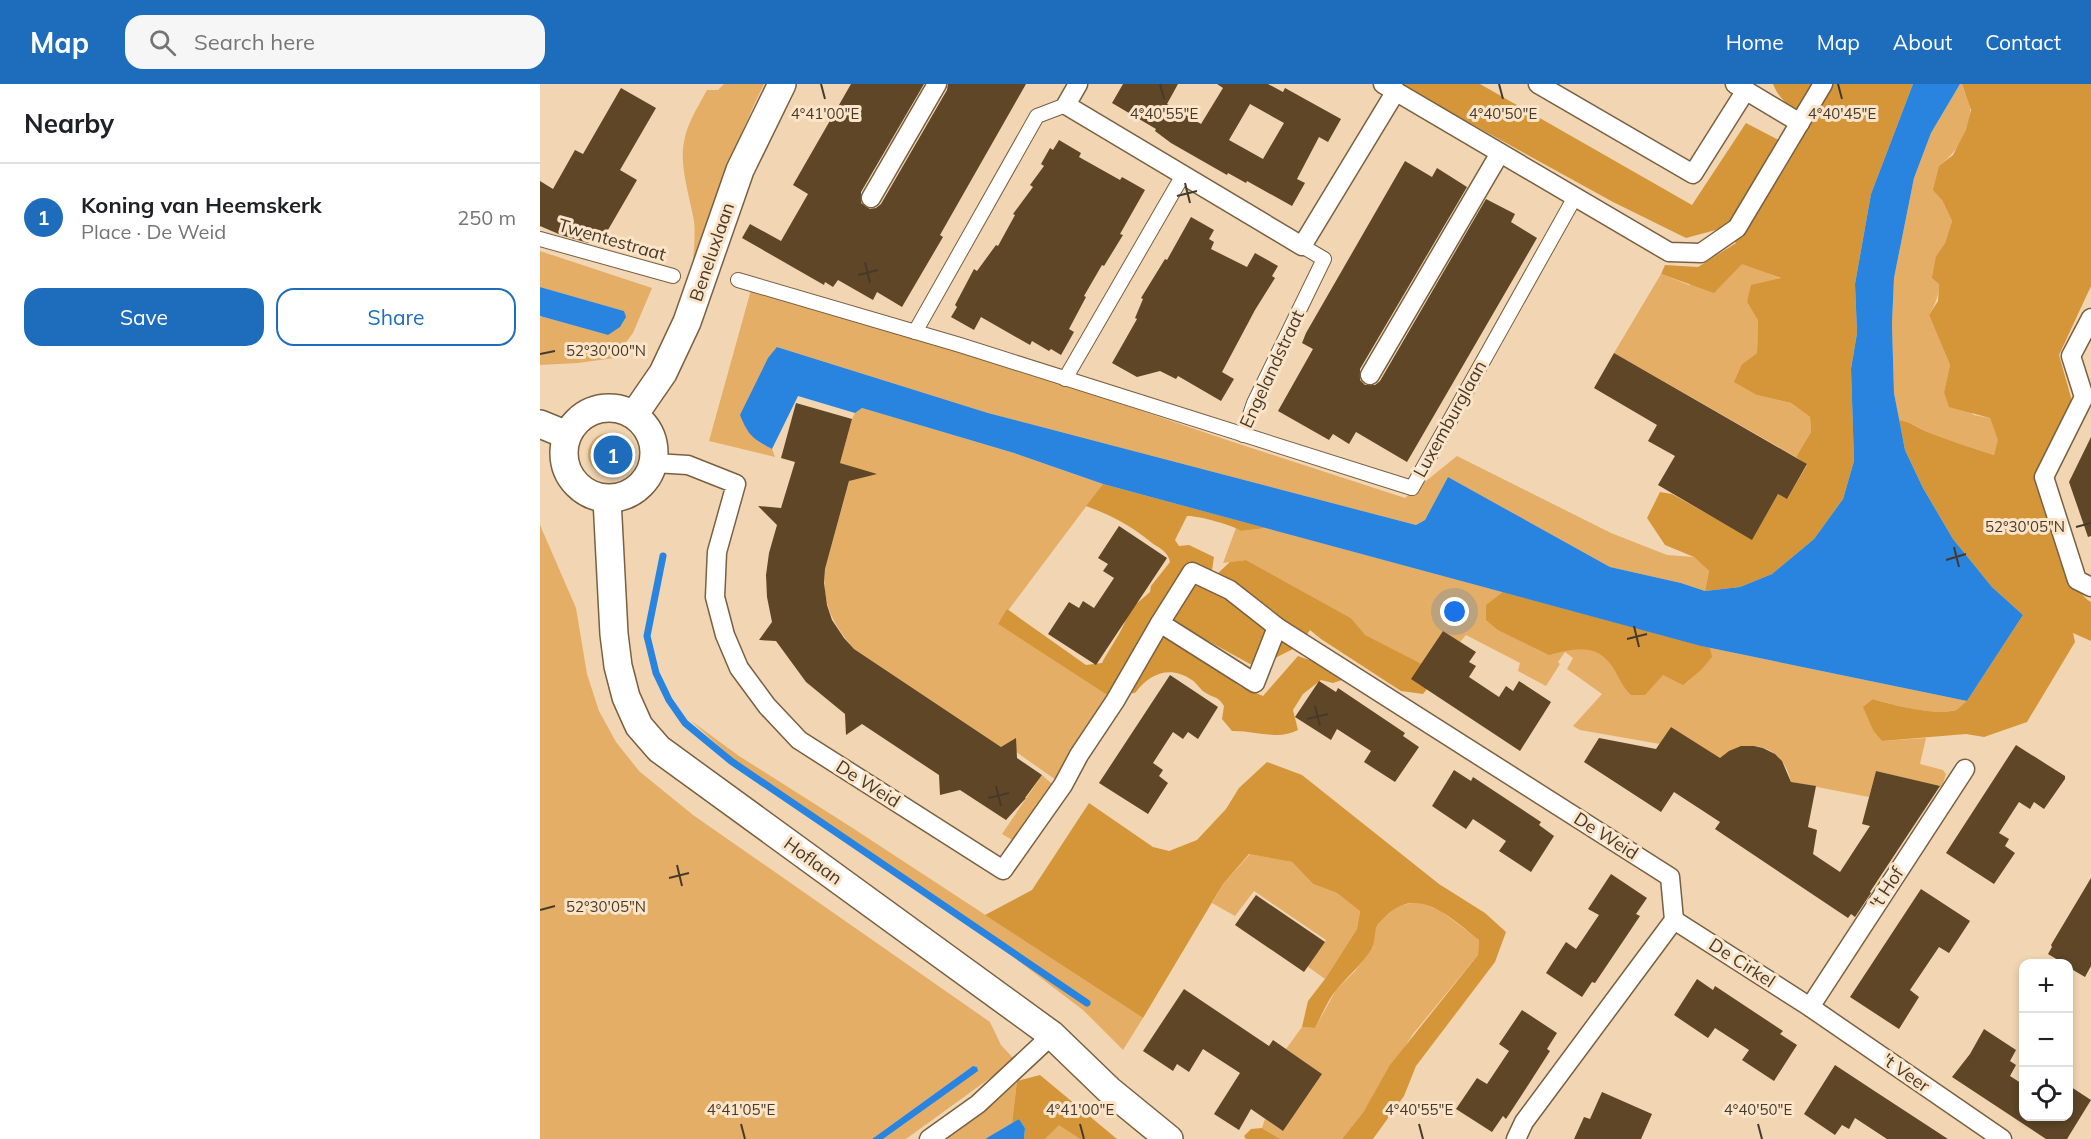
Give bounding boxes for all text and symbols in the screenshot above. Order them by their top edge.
search box [125,15,545,69]
text: Map [30,25,89,60]
icon: search [146,26,179,59]
text: Search here [194,28,315,56]
text: Home [1726,29,1784,55]
text: Map [1817,29,1860,55]
text: About [1893,29,1952,55]
text: Contact [1985,29,2061,55]
text: 4°41'00"E [791,104,859,123]
text: 4°40'55"E [1130,104,1198,123]
text: 4°40'50"E [1469,104,1537,123]
text: 4°40'45"E [1808,104,1876,123]
text: Nearby [24,107,114,140]
text: Koning van Heemskerk [81,191,322,219]
street label: Beneluxlaan [684,199,739,304]
text: 1 [38,205,50,230]
text: 250 m [457,205,516,230]
street label: Twentestraat [556,213,669,266]
text: Place · De Weid [81,219,226,244]
button: Save [24,288,264,346]
button: Share [276,288,516,346]
street label: Engelandstraat [1234,306,1309,432]
text: 52°30'00"N [566,341,646,360]
street label: Luxemburglaan [1408,356,1491,481]
pin: 1 [594,432,632,478]
text: 52°30'05"N [1985,517,2065,536]
your location [1440,597,1469,626]
street label: De Weid [832,755,905,812]
street label: De Weid [1570,807,1643,864]
street label: Hoflaan [780,832,847,889]
street label: 't Hof [1865,862,1909,913]
text: 52°30'05"N [566,897,646,916]
street label: De Cirkel [1705,933,1780,992]
map controls [2019,959,2073,1121]
button: + [2019,959,2073,1013]
button: − [2019,1013,2073,1067]
street label: 't Veer [1878,1048,1935,1097]
button: locate [2019,1067,2073,1121]
text: 4°41'05"E [707,1100,775,1119]
text: 4°41'00"E [1046,1100,1114,1119]
text: 4°40'55"E [1385,1100,1453,1119]
text: 4°40'50"E [1724,1100,1792,1119]

